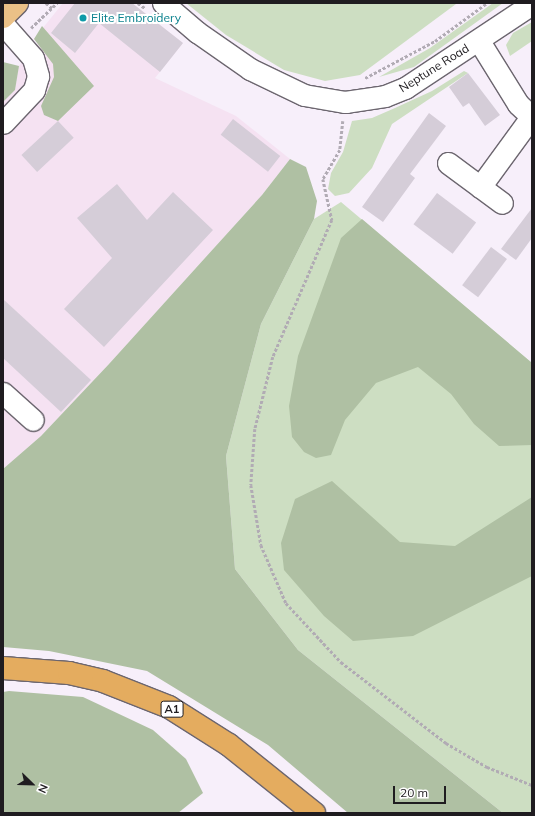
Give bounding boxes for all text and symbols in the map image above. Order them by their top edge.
place label: Elite Embroidery [91,11,181,25]
marker: Elite Embroidery [78,13,88,23]
street label: Neptune Road [396,41,472,95]
road number: A1 [160,700,184,718]
north arrow [12,764,52,804]
scale bar [395,778,448,804]
text: N [35,782,51,795]
text: 20 m [400,785,428,800]

